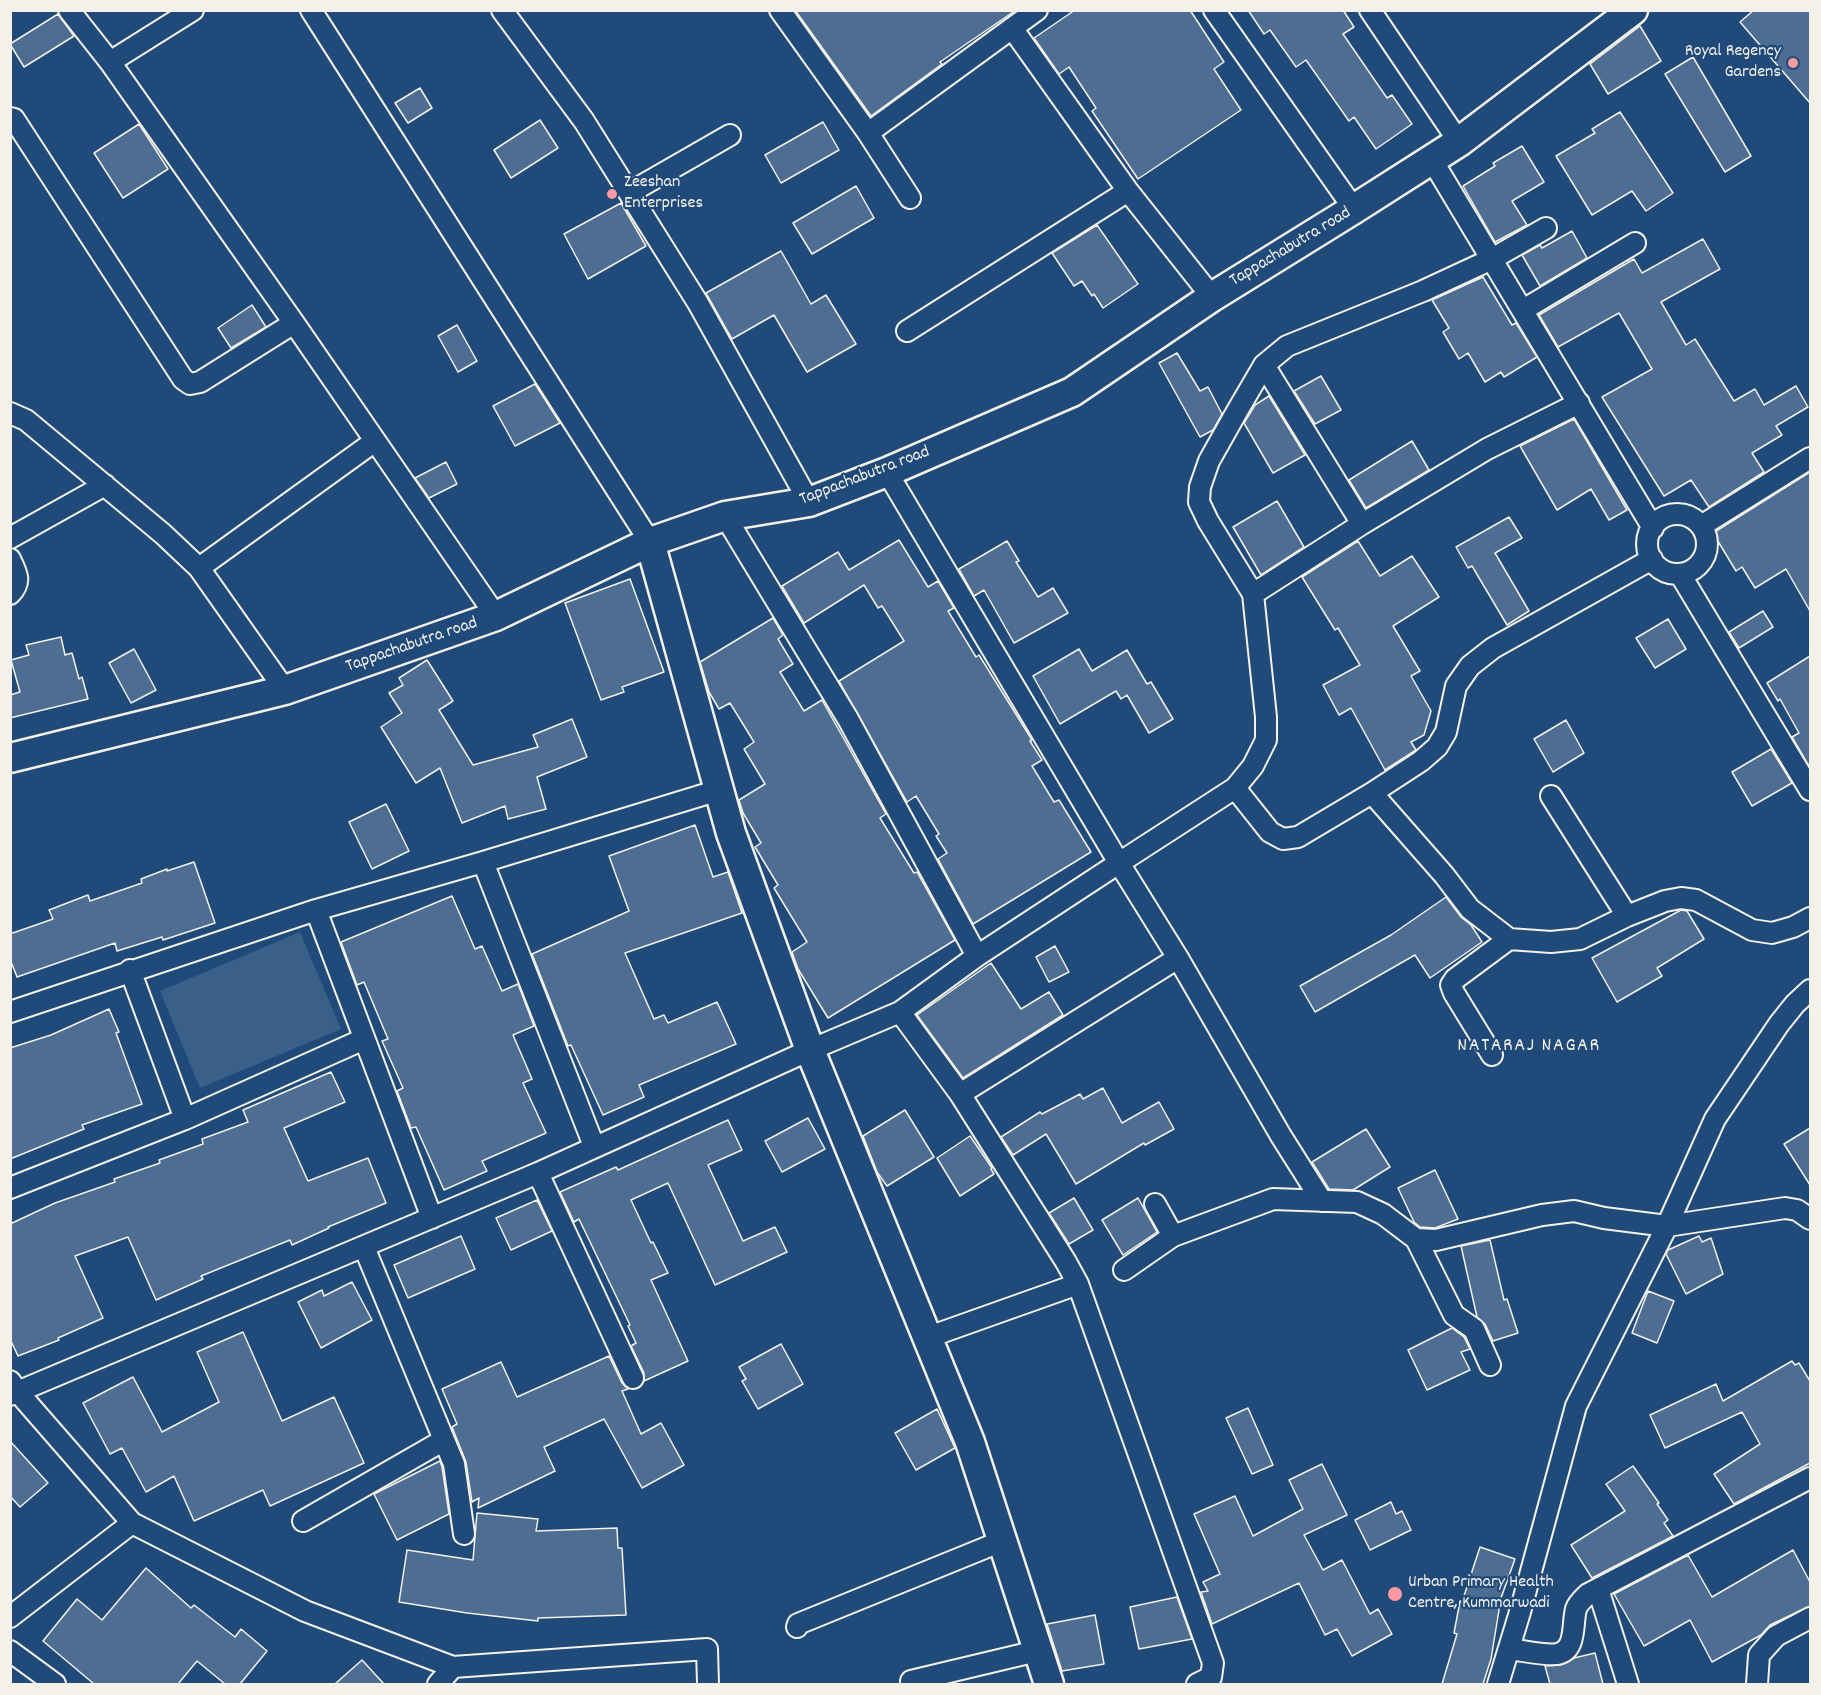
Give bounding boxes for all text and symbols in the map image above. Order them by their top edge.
place label: Royal Regency Gardens [1685,42,1781,84]
marker: Royal Regency Gardens [1786,56,1800,70]
place label: Zeeshan Enterprises [624,173,703,216]
marker: Zeeshan Enterprises [605,187,619,201]
street label: Tappachabutra road [1226,203,1356,293]
street label: Tappachabutra road [797,442,933,512]
street label: Tappachabutra road [343,613,481,679]
district label: NATARAJ NAGAR [1457,1035,1601,1059]
place label: Urban Primary Health Centre, Kummarwadi [1408,1573,1554,1616]
marker: Urban Primary Health Centre, Kummarwadi [1386,1585,1404,1603]

